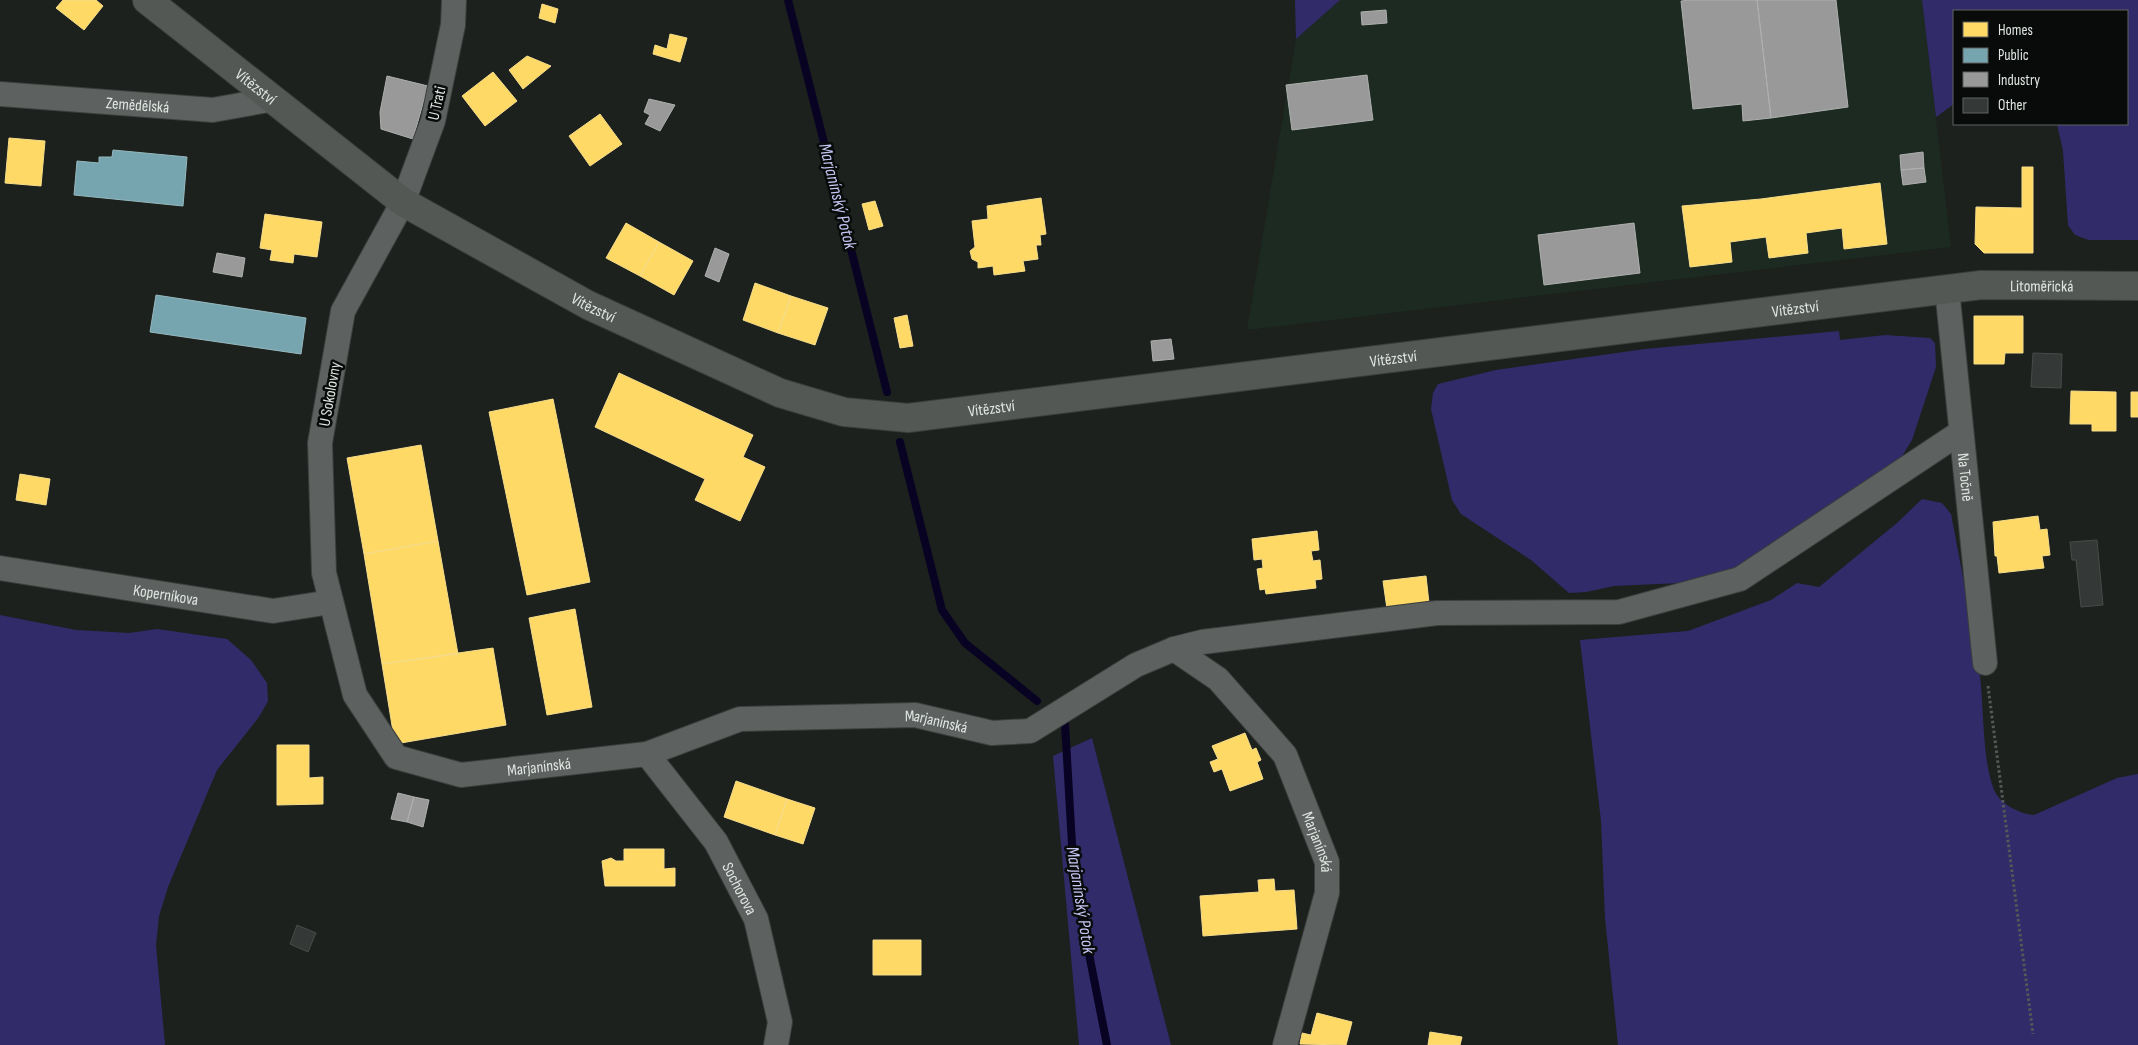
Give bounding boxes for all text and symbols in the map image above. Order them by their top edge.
legend [1953,10,2128,125]
text: Homes [1998,21,2033,40]
text: Public [1998,46,2029,65]
street label: Vítězství [231,65,280,109]
text: Industry [1998,71,2040,90]
street label: U Trati [424,85,451,122]
street label: Zemědělská [105,94,170,118]
text: Other [1998,96,2027,115]
water label: Marjanínský Potok [814,141,861,252]
street label: Litoměřická [2010,277,2073,297]
street label: Vítězství [568,290,618,327]
street label: Vítězství [1771,297,1820,322]
street label: Vítězství [1369,347,1418,372]
street label: U Sokolovny [315,361,345,428]
street label: Vítězství [967,397,1016,421]
street label: Na Točně [1953,452,1977,502]
street label: Koperníkova [132,581,200,610]
street label: Marjanínská [905,707,969,738]
street label: Marjanínská [506,755,572,781]
street label: Marjanínská [1297,809,1335,873]
water label: Marjanínský Potok [1062,845,1100,956]
street label: Sochorova [717,860,760,918]

